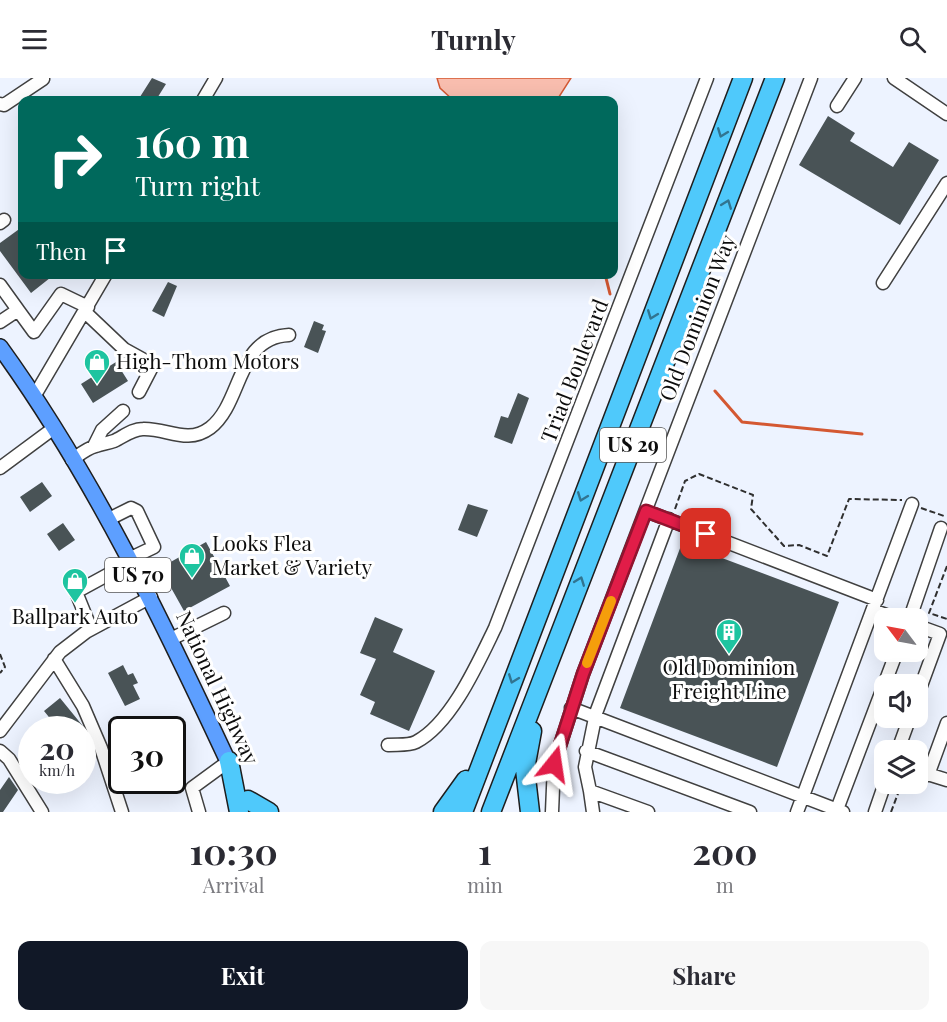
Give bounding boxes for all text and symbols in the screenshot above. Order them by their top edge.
text: Turnly [431,21,516,57]
icon: menu [18,23,51,56]
icon: search [896,23,929,56]
text: 160 m [135,113,250,169]
icon: right [36,120,114,198]
one-way arrow [716,127,729,137]
text: Turn right [135,167,260,203]
one-way arrow [719,199,732,209]
street label: Old Dominion Way [651,230,741,405]
icon: arrive [99,234,132,267]
text: Then [36,236,87,266]
street label: Triad Boulevard [533,295,613,446]
one-way arrow [647,309,659,320]
place label: High-Thom Motors [116,346,299,374]
shop icon: High-Thom Motors [82,347,112,385]
road number: US 29 [600,428,666,462]
one-way arrow [577,491,590,502]
pin [680,508,731,559]
icon: arrive [689,517,722,550]
place label: Looks Flea Market & Variety [212,528,373,580]
shop icon: Looks Flea Market & Variety [177,541,207,579]
road number: US 70 [105,558,171,592]
shop icon: Ballpark Auto [60,566,90,604]
one-way arrow [573,576,586,587]
place label: Ballpark Auto [12,601,138,629]
street label: National Highway [171,606,267,769]
north arrow [874,608,928,662]
map controls [874,608,928,794]
building icon: Old Dominion Freight Line [714,617,744,655]
place label: Old Dominion Freight Line [663,652,796,704]
one-way arrow [507,673,520,684]
button: sound [874,674,928,728]
speed limit sign: 30 [108,716,186,794]
text: 20 [39,728,75,768]
position arrow [522,732,586,796]
button: layers [874,740,928,794]
text: km/h [39,760,75,780]
text: 10:30 [189,826,278,874]
text: 1 [478,826,492,874]
text: 200 [692,826,758,874]
text: Arrival [203,871,264,898]
text: min [467,871,503,898]
text: m [716,871,734,898]
button: Exit [18,941,468,1010]
button: Share [480,941,929,1010]

